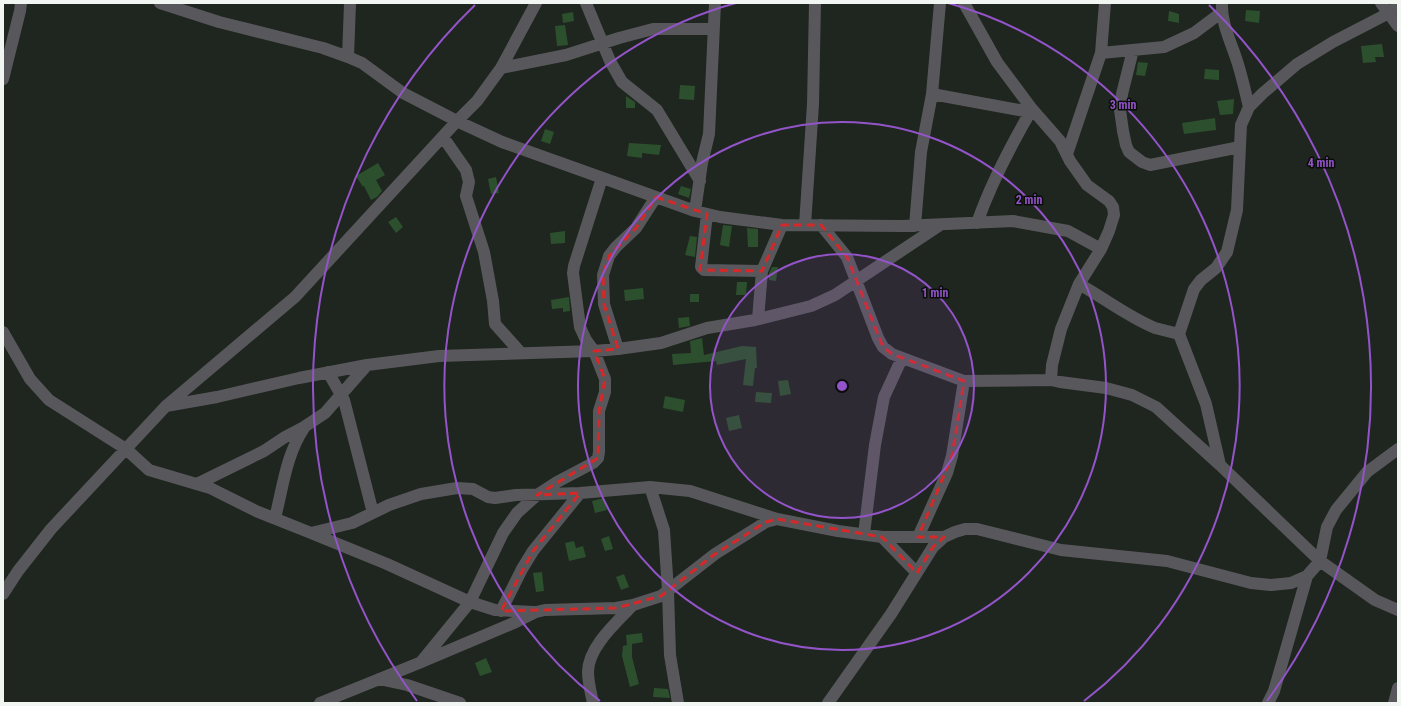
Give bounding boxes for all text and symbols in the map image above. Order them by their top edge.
text: 3 min [1110,98,1136,112]
text: 4 min [1308,156,1334,170]
text: 2 min [1016,193,1042,207]
text: 1 min [922,286,948,300]
centre of rings [835,379,849,393]

